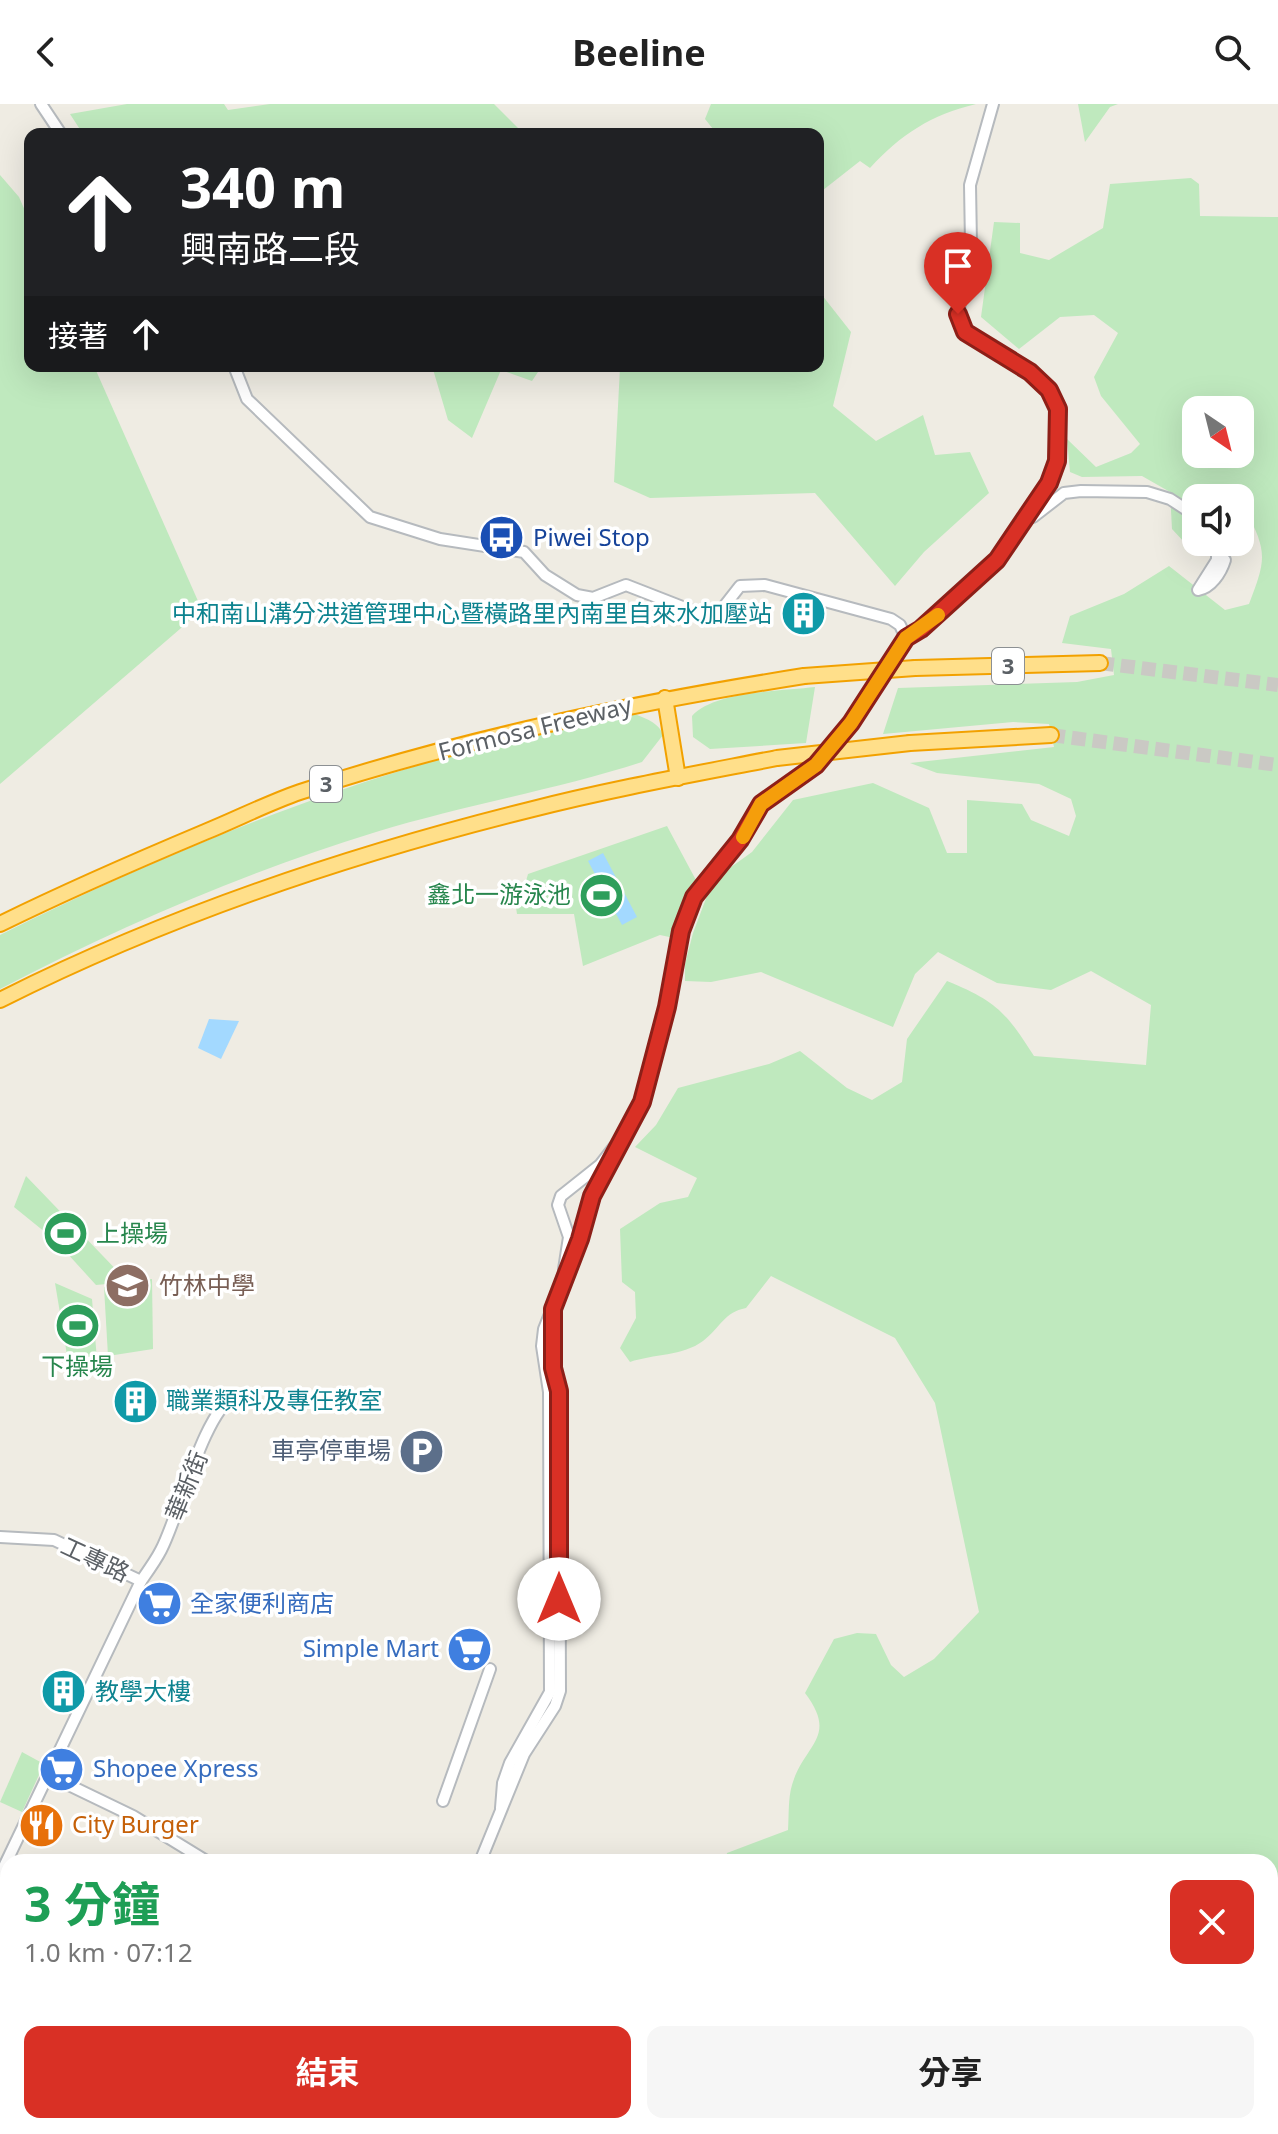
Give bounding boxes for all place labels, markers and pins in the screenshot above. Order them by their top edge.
pin [924,232,992,314]
bus stop icon: Piwei Stop [478,514,526,562]
place label: Piwei Stop [533,520,650,553]
building icon: 中和南山溝分洪道管理中心暨橫路里內南里自來水加壓站 [779,590,827,638]
place label: 中和南山溝分洪道管理中心暨橫路里內南里自來水加壓站 [172,596,772,629]
sports icon: 鑫北一游泳池 [578,871,626,919]
place label: 鑫北一游泳池 [427,877,571,910]
sports icon: 上操場 [41,1210,89,1258]
place label: 上操場 [96,1216,168,1249]
school or university icon: 竹林中學 [104,1262,152,1310]
place label: 竹林中學 [159,1268,255,1301]
sports icon: 下操場 [53,1301,101,1349]
place label: 下操場 [41,1349,113,1382]
building icon: 職業類科及專任教室 [111,1377,159,1425]
place label: 職業類科及專任教室 [166,1383,382,1416]
parking icon: 車亭停車場 [398,1427,446,1475]
place label: 車亭停車場 [271,1433,391,1466]
supermarket icon: 全家便利商店 [135,1580,183,1628]
place label: 全家便利商店 [190,1586,334,1619]
supermarket icon: Simple Mart [446,1625,494,1673]
place label: Simple Mart [303,1631,439,1664]
building icon: 教學大樓 [40,1668,88,1716]
place label: 教學大樓 [95,1674,191,1707]
supermarket icon: Shopee Xpress [38,1745,86,1793]
place label: Shopee Xpress [93,1751,258,1784]
restaurant icon: City Burger [17,1801,65,1849]
place label: City Burger [72,1807,199,1840]

